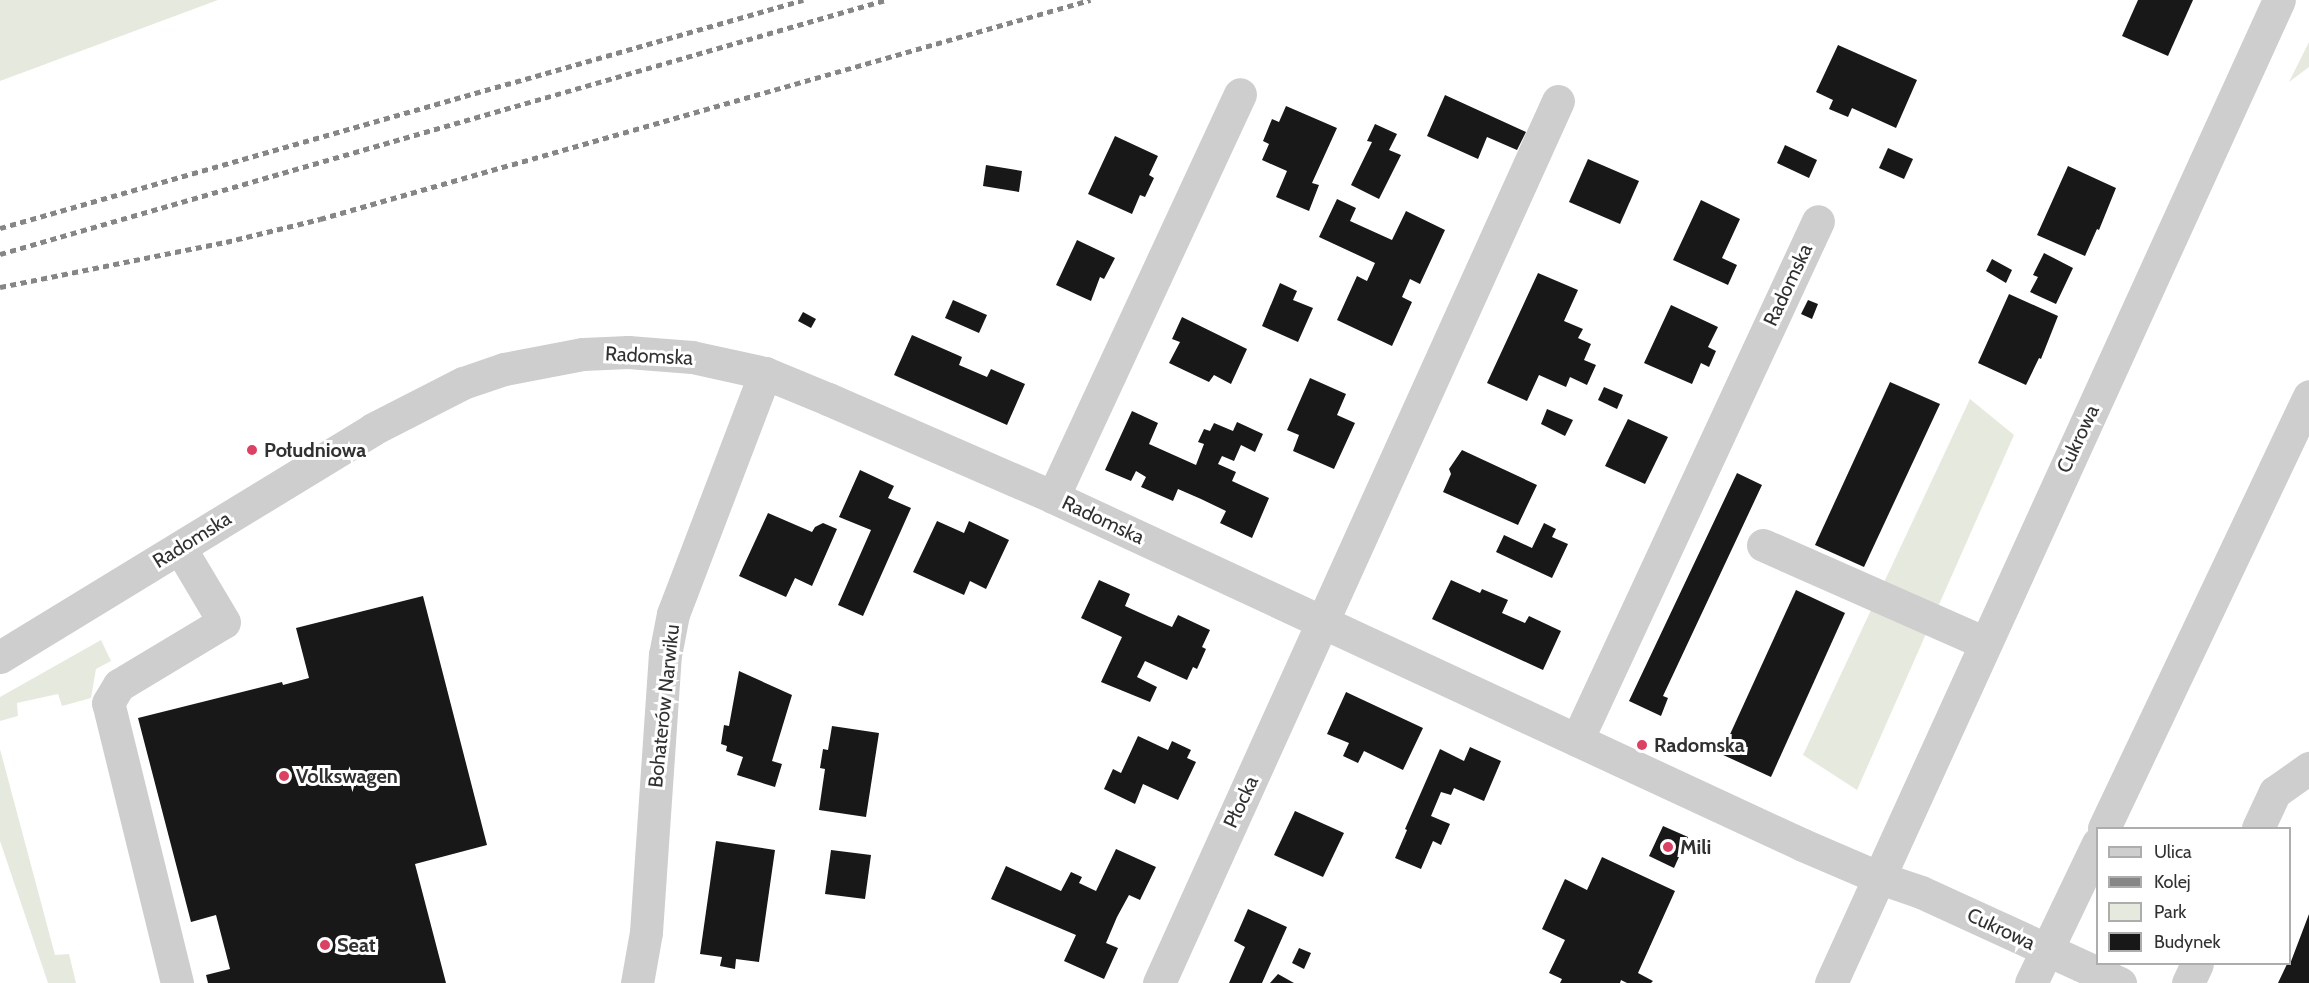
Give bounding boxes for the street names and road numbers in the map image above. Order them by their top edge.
street label: Radomska [1759,240,1817,330]
street label: Radomska [604,342,694,370]
street label: Cukrowa [2052,401,2104,477]
street label: Radomska [1058,491,1148,549]
street label: Radomska [148,507,236,573]
street label: Bohaterów Narwiku [643,623,685,789]
street label: Płocka [1219,772,1263,832]
street label: Cukrowa [1963,903,2039,955]

